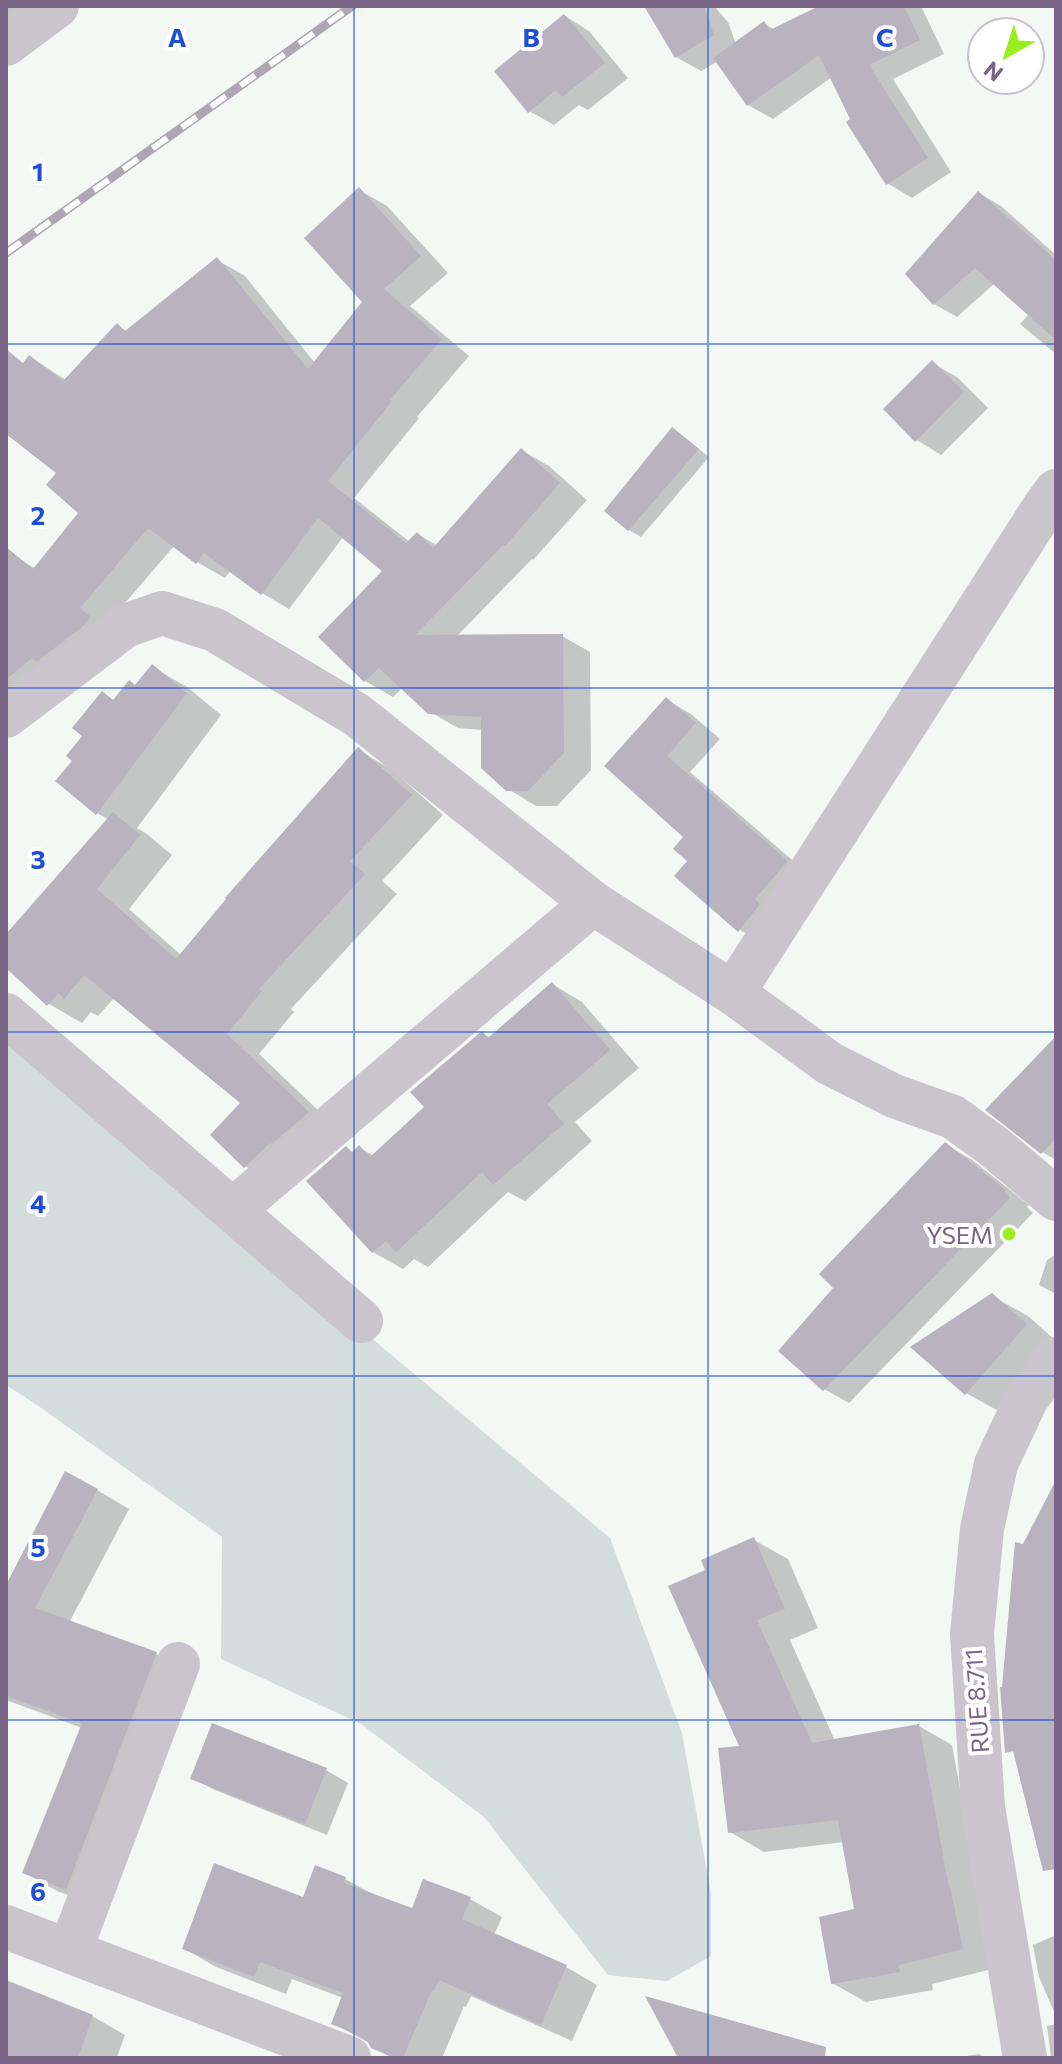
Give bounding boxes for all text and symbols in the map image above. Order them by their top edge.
north arrow [966,16,1046,96]
text: A [168,21,187,52]
text: B [522,21,540,52]
text: C [876,21,894,52]
text: N [978,56,1008,88]
text: 1 [32,155,44,186]
text: 2 [31,499,45,530]
text: 3 [30,843,46,874]
text: 4 [30,1187,46,1218]
place label: YSEM [927,1220,993,1249]
marker: YSEM [1000,1225,1018,1243]
text: 5 [30,1531,46,1562]
street label: RUE 8.711 [958,1648,994,1754]
text: 6 [30,1875,46,1906]

